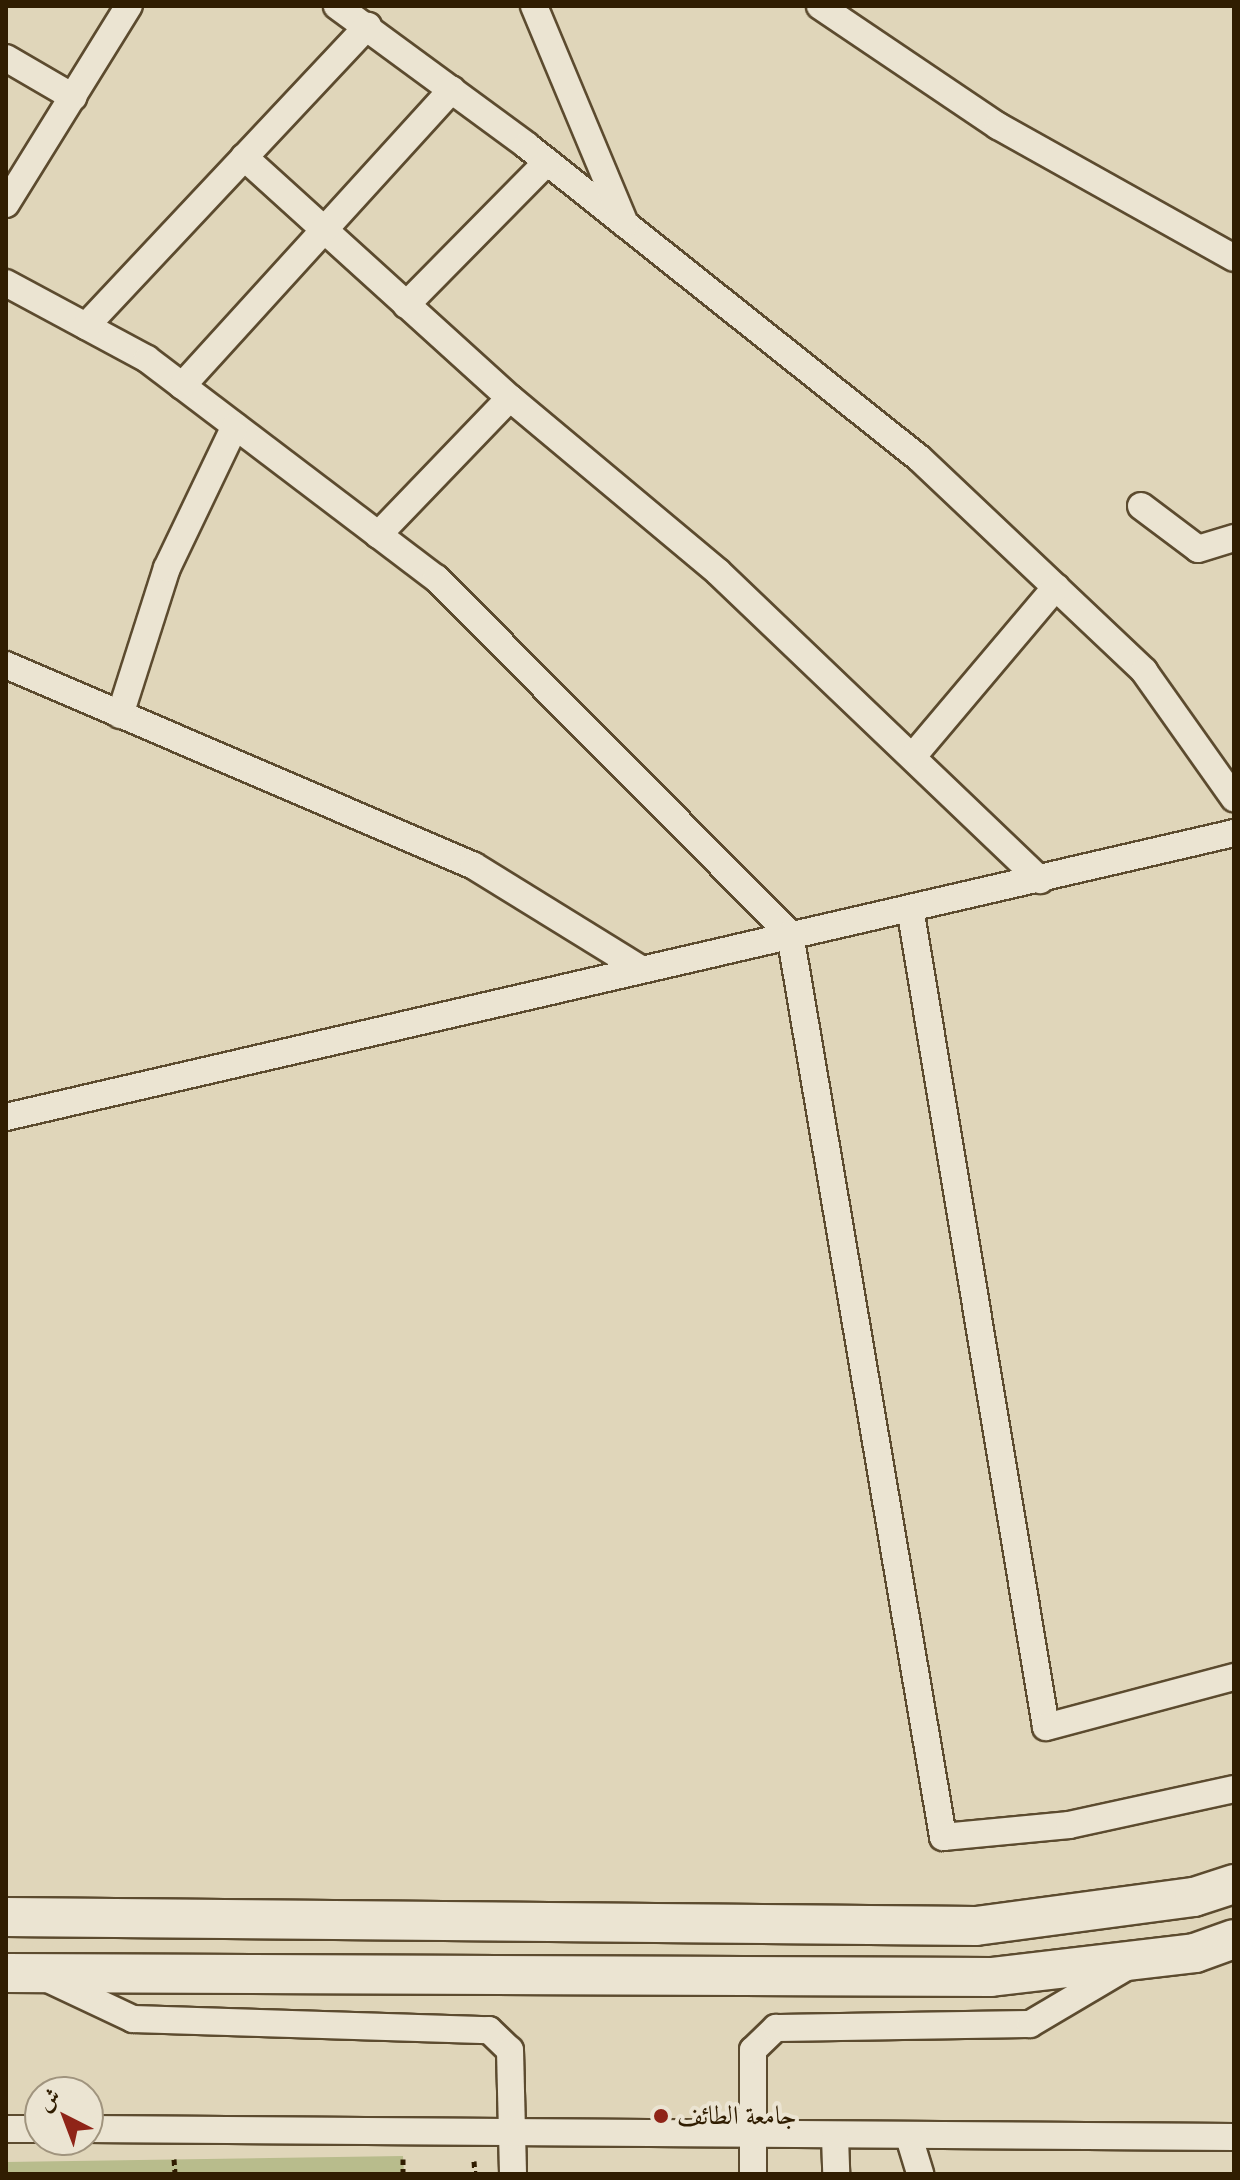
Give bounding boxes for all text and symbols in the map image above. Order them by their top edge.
north arrow [24,2076,104,2156]
text: ش [32,2082,66,2117]
place label: جامعة الطائف [677,2100,797,2132]
marker: جامعة الطائف [652,2107,670,2125]

